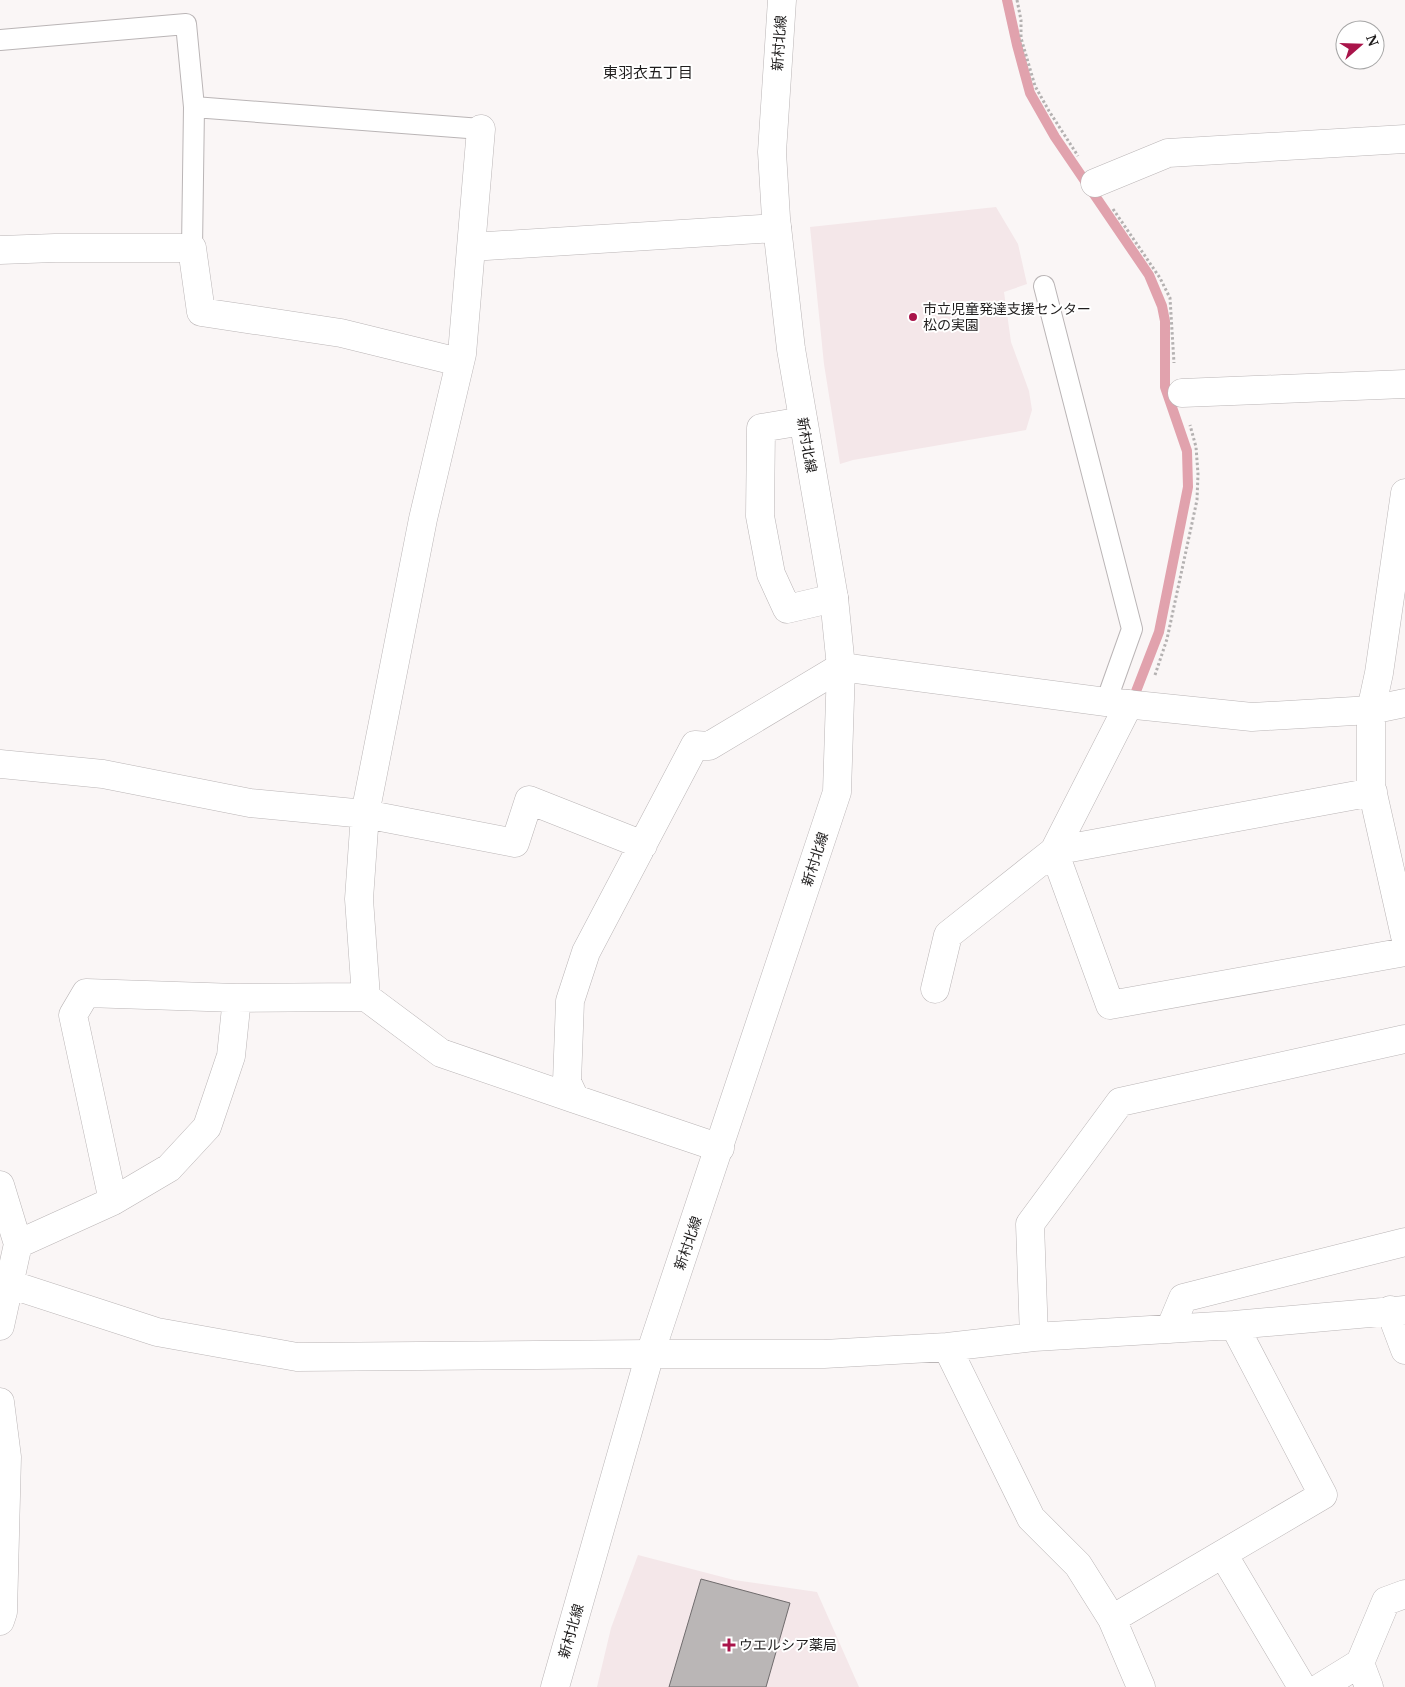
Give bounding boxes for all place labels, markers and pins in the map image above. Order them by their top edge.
place label: 市立児童発達支援センター 松の実園 [923,299,1091,334]
marker: 市立児童発達支援センター 松の実園 [907,311,919,323]
place label: ウエルシア薬局 [739,1635,837,1654]
marker: ウエルシア薬局 [723,1639,735,1651]

